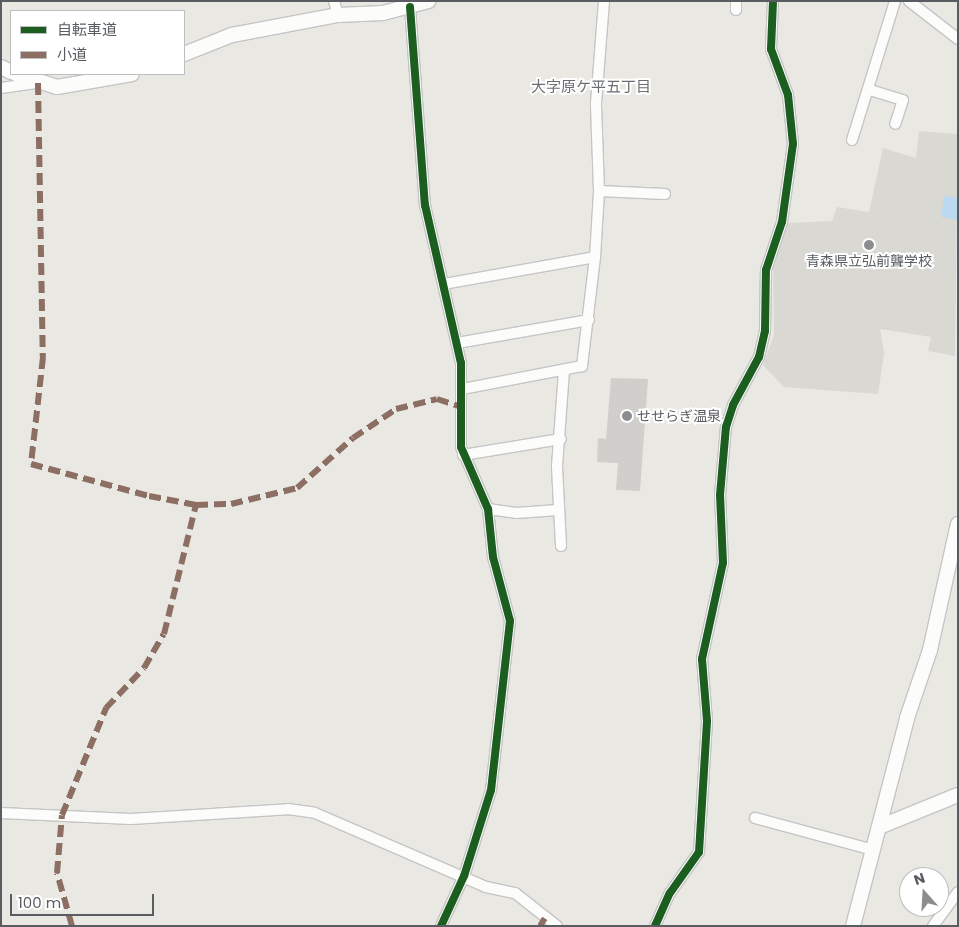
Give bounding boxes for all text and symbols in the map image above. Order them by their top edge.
legend [10,10,185,75]
text: 自転車道 [57,19,117,40]
text: 小道 [57,44,87,65]
district label: 大字原ケ平五丁目 [531,78,651,96]
marker: 青森県立弘前聾学校 [863,239,875,251]
place label: 青森県立弘前聾学校 [806,253,932,269]
place label: せせらぎ温泉 [637,408,721,424]
marker: せせらぎ温泉 [621,410,633,422]
north arrow [899,867,949,917]
text: N [911,868,928,890]
scale bar [12,884,156,916]
text: 100 m [18,892,61,913]

